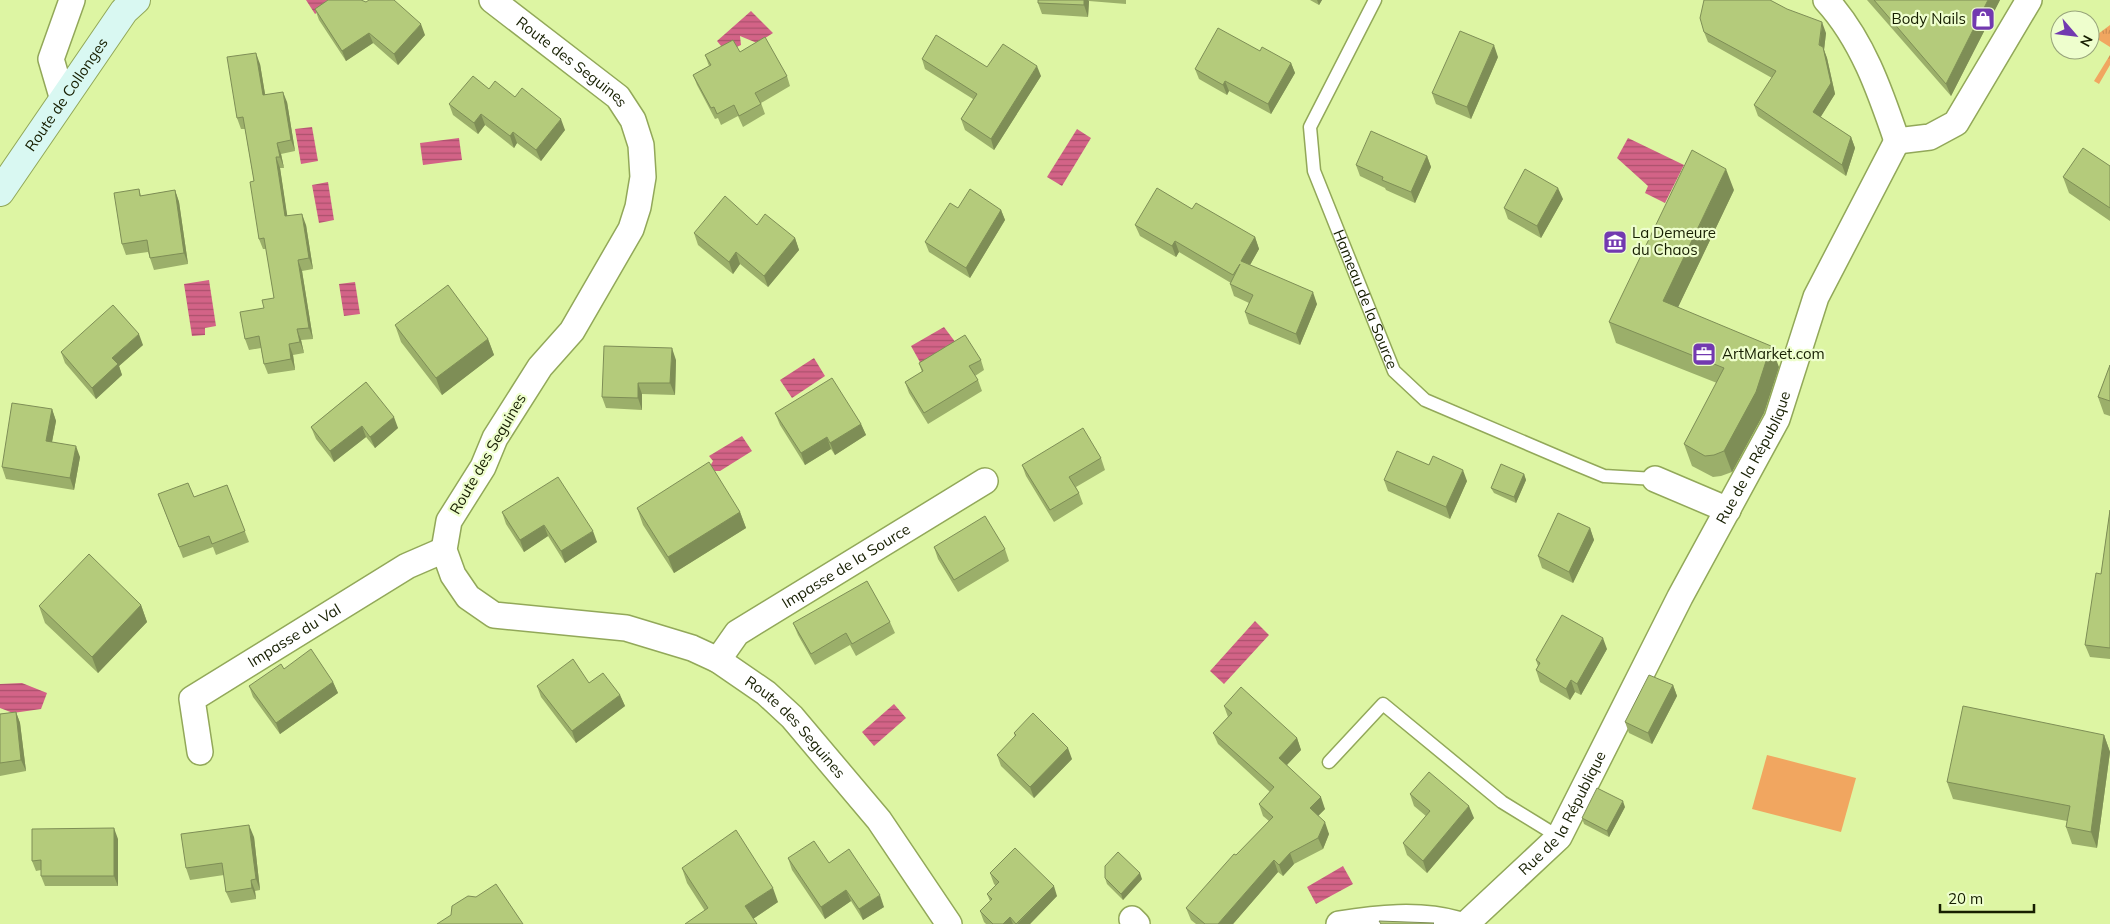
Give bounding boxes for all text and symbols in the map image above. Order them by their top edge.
shop icon: Body Nails [1970,6,1996,32]
place label: Body Nails [1892,9,1966,28]
north arrow [2050,10,2100,60]
street label: Route des Seguines [512,12,632,111]
text: N [2076,32,2097,50]
street label: Route de Collonges [21,34,112,155]
place label: La Demeure du Chaos [1632,223,1716,259]
street label: Hameau de la Source [1329,227,1402,372]
museum icon: La Demeure du Chaos [1602,229,1628,255]
office icon: ArtMarket.com [1691,341,1717,367]
place label: ArtMarket.com [1722,344,1825,363]
street label: Rue de la République [1712,389,1794,527]
street label: Route des Seguines [445,390,530,518]
street label: Impasse de la Source [778,519,914,612]
street label: Impasse du Val [244,599,344,671]
street label: Route des Seguines [742,671,850,782]
street label: Rue de la République [1514,748,1610,879]
scale bar [1940,882,2034,914]
text: 20 m [1948,889,1983,908]

